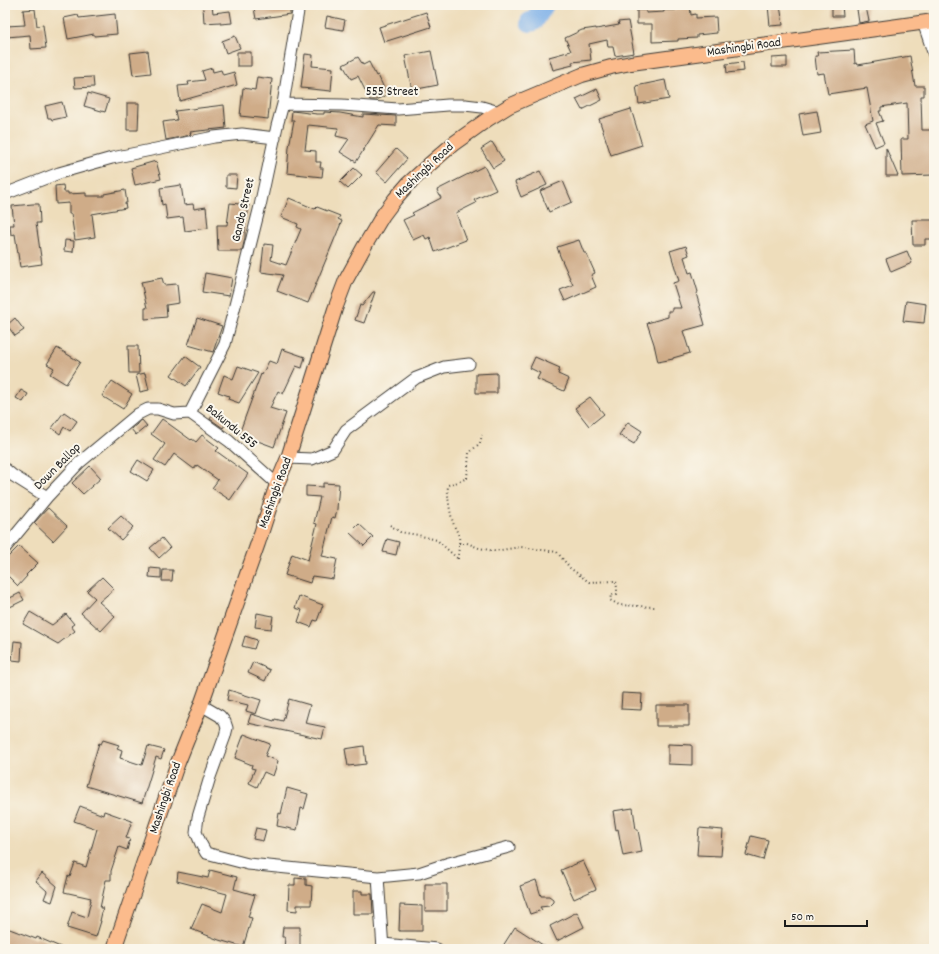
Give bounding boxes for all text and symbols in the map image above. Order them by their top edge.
street label: Mashingbi Road [706,33,782,63]
street label: 555 Street [366,83,419,102]
street label: Mashingbi Road [391,139,459,203]
street label: Gando Street [227,176,261,244]
street label: Bakundu 555 [201,400,261,454]
street label: Down Ballop [30,439,86,495]
street label: Mashingbi Road [254,455,298,531]
street label: Mashingbi Road [145,760,187,836]
scale bar [785,902,867,928]
text: 50 m [791,909,814,926]

